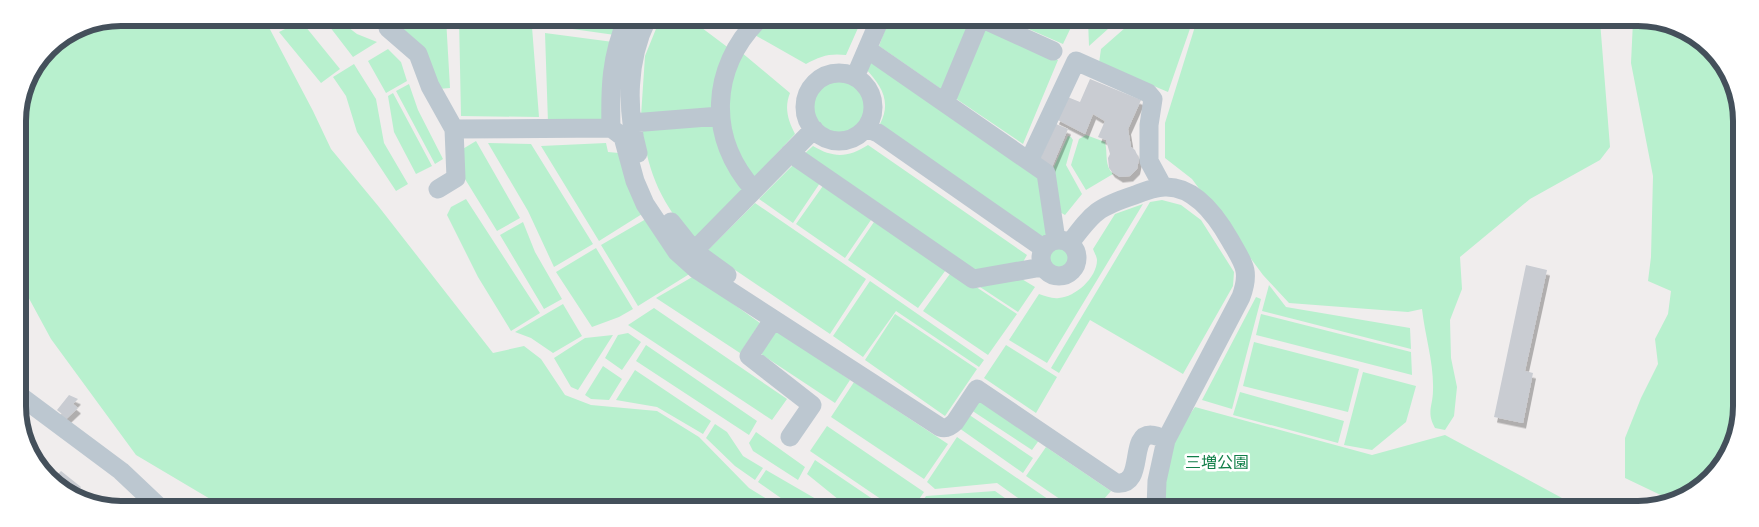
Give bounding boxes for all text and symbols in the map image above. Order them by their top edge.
park label: 三増公園 [1185,453,1249,472]

